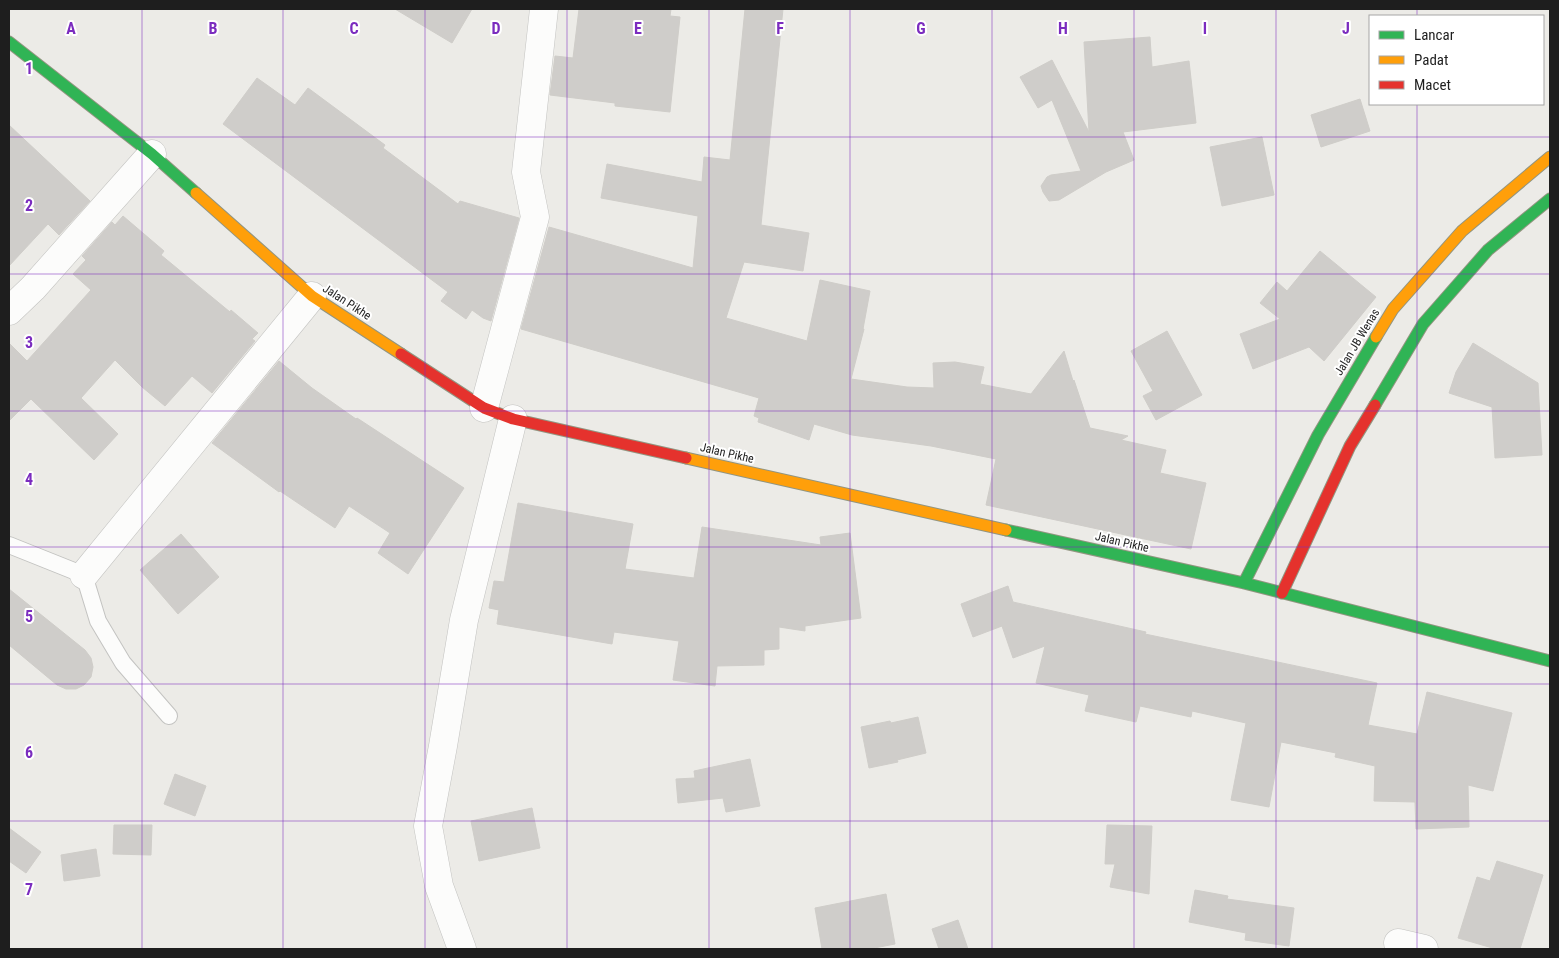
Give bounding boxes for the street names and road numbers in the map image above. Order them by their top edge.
street label: Jalan Pikhe [320,281,374,323]
street label: Jalan JB Wenas [1332,306,1382,378]
street label: Jalan Pikhe [699,440,756,466]
street label: Jalan Pikhe [1094,529,1151,555]

